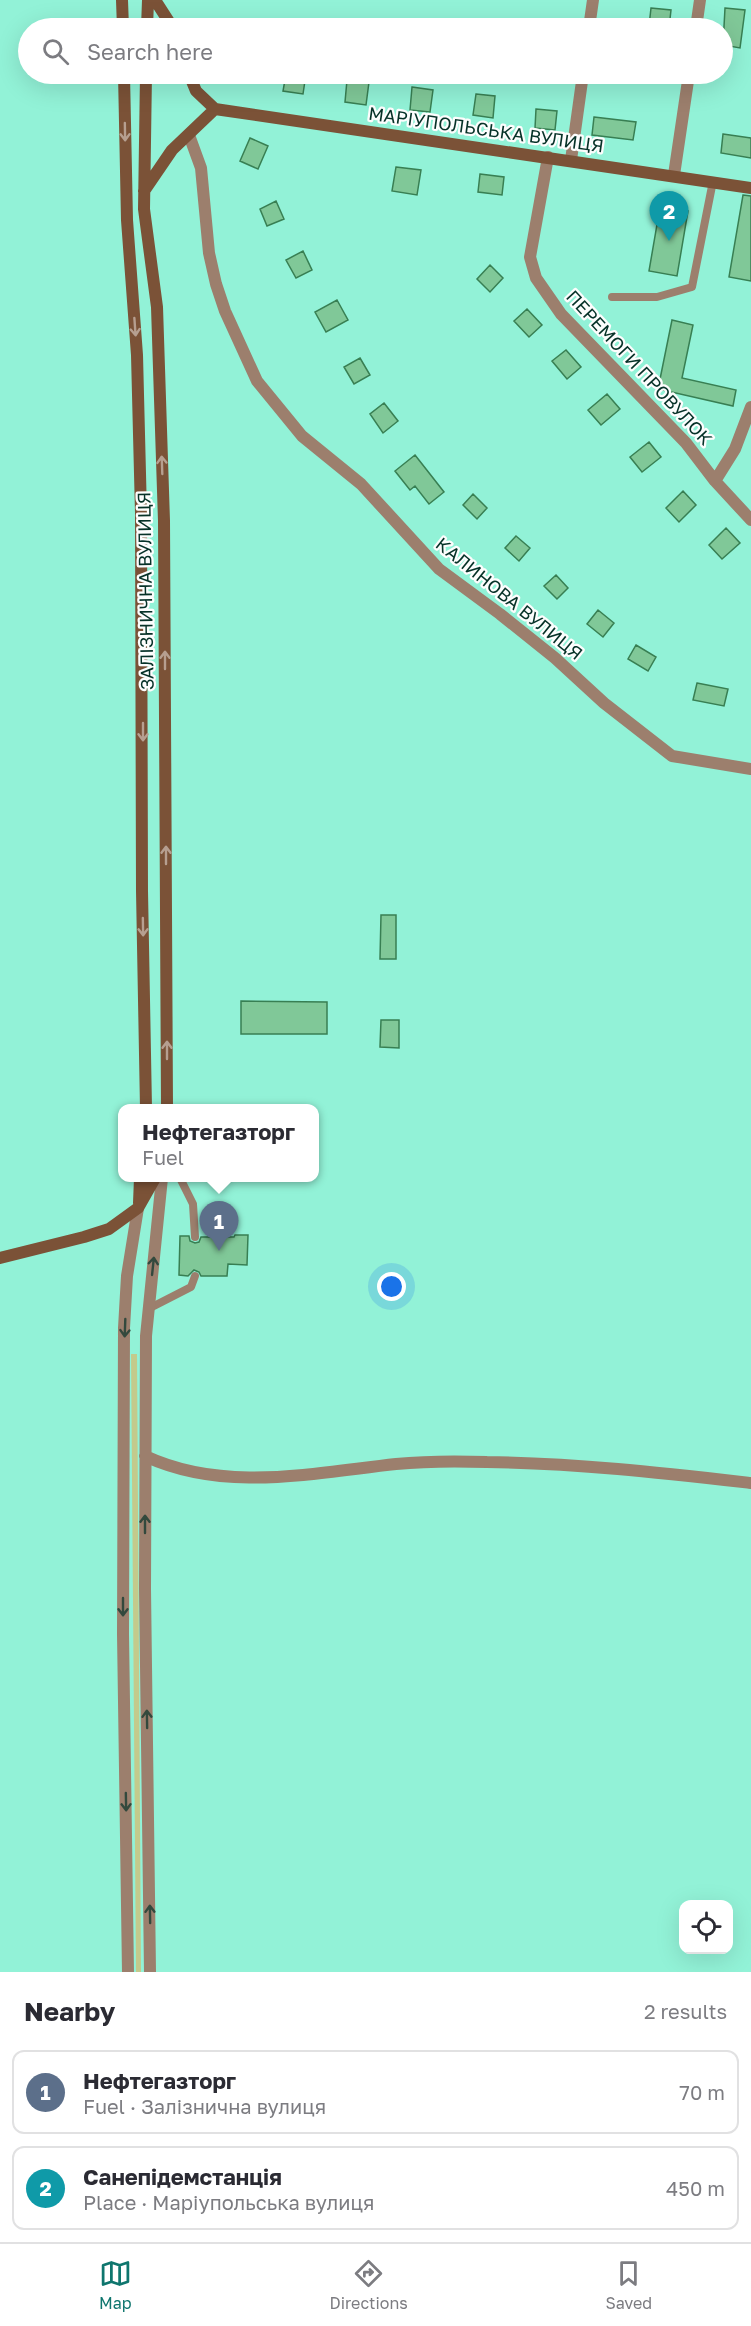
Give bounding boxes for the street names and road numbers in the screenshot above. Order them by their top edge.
street label: МАРІУПОЛЬСЬКА ВУЛИЦЯ [367,102,605,156]
street label: ПЕРЕМОГИ ПРОВУЛОК [562,285,718,450]
street label: ЗАЛІЗНИЧНА ВУЛИЦЯ [132,492,158,690]
street label: КАЛИНОВА ВУЛИЦЯ [432,532,587,664]

